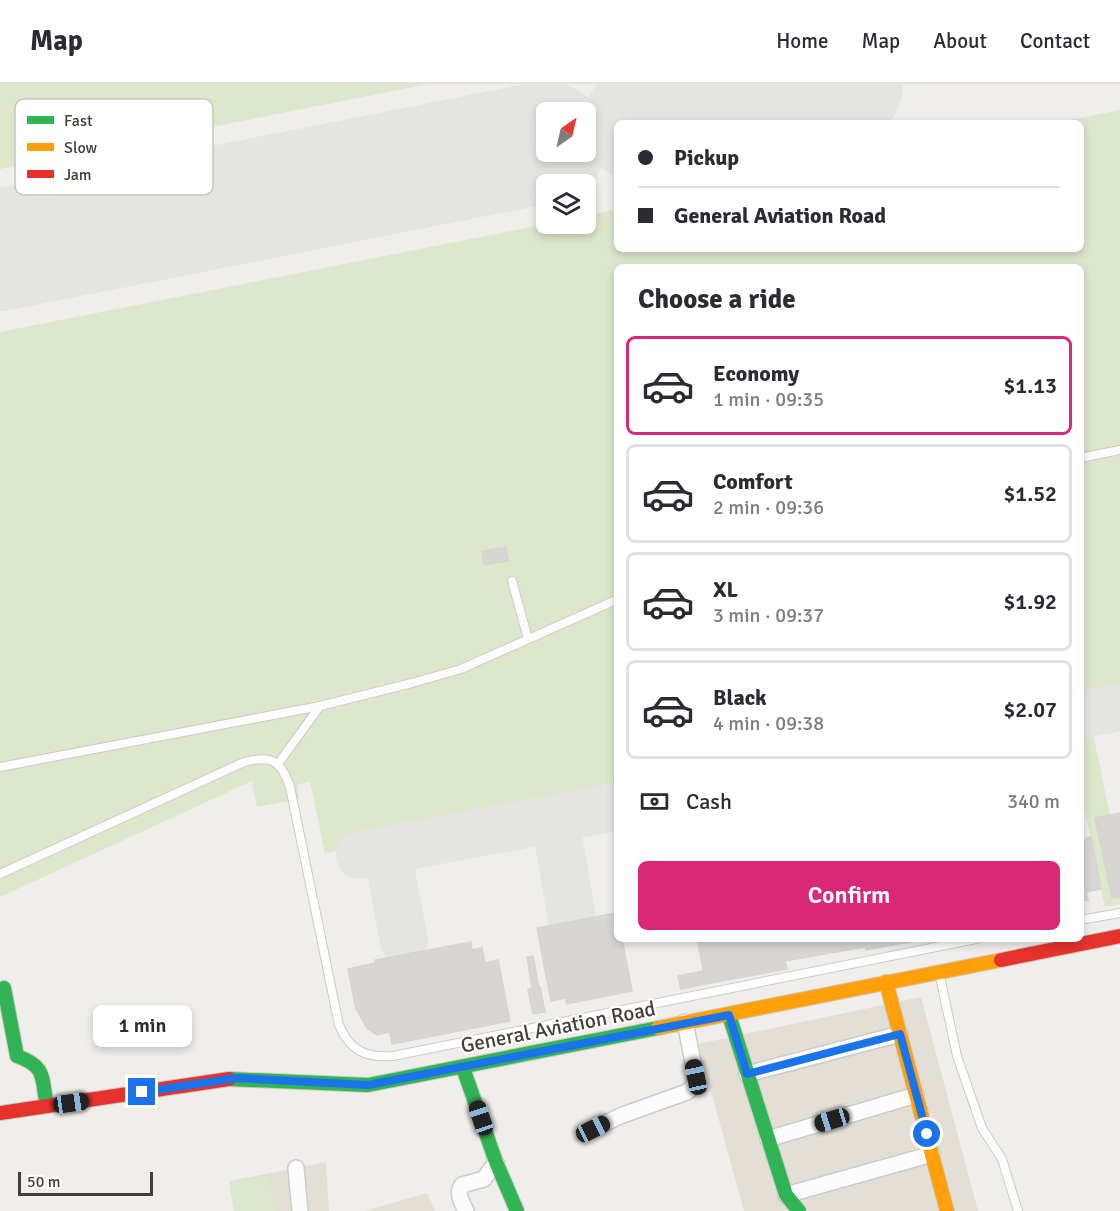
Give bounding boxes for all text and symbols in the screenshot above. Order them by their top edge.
text: Map [30,24,83,58]
text: Home [776,28,829,54]
text: Map [862,28,900,54]
text: About [933,28,987,54]
text: Contact [1020,28,1090,54]
legend [15,99,213,195]
north arrow [536,102,596,162]
map controls [536,102,596,234]
text: Fast [64,111,93,131]
text: Slow [64,138,98,158]
text: Pickup [674,144,739,171]
text: Jam [64,165,92,185]
button: layers [536,174,596,234]
text: General Aviation Road [674,202,886,229]
text: Choose a ride [638,283,796,316]
icon: car [641,359,695,413]
text: Economy [713,360,799,387]
text: $1.13 [1003,372,1057,399]
text: 1 min · 09:35 [713,387,824,412]
icon: car [641,467,695,521]
text: Comfort [713,468,793,495]
text: $1.52 [1003,480,1057,507]
text: 2 min · 09:36 [713,495,824,520]
icon: car [641,575,695,629]
text: XL [713,576,738,603]
text: $1.92 [1003,588,1057,615]
text: 3 min · 09:37 [713,603,824,628]
icon: car [641,683,695,737]
text: Black [713,684,767,711]
text: $2.07 [1003,696,1057,723]
text: 4 min · 09:38 [713,711,824,736]
icon: cash [638,785,671,818]
text: Cash [686,788,732,815]
text: 340 m [1007,789,1060,814]
button: Confirm [638,861,1060,930]
street label: General Aviation Road [458,995,658,1059]
callout: 1 min [92,1005,192,1047]
text: 1 min [119,1013,166,1038]
car [683,1058,709,1096]
route end [128,1078,155,1105]
car [52,1092,90,1114]
car [467,1098,495,1138]
car [812,1106,852,1134]
car [573,1113,613,1145]
route start [913,1120,940,1147]
scale bar [18,1169,153,1196]
text: 50 m [27,1172,61,1192]

